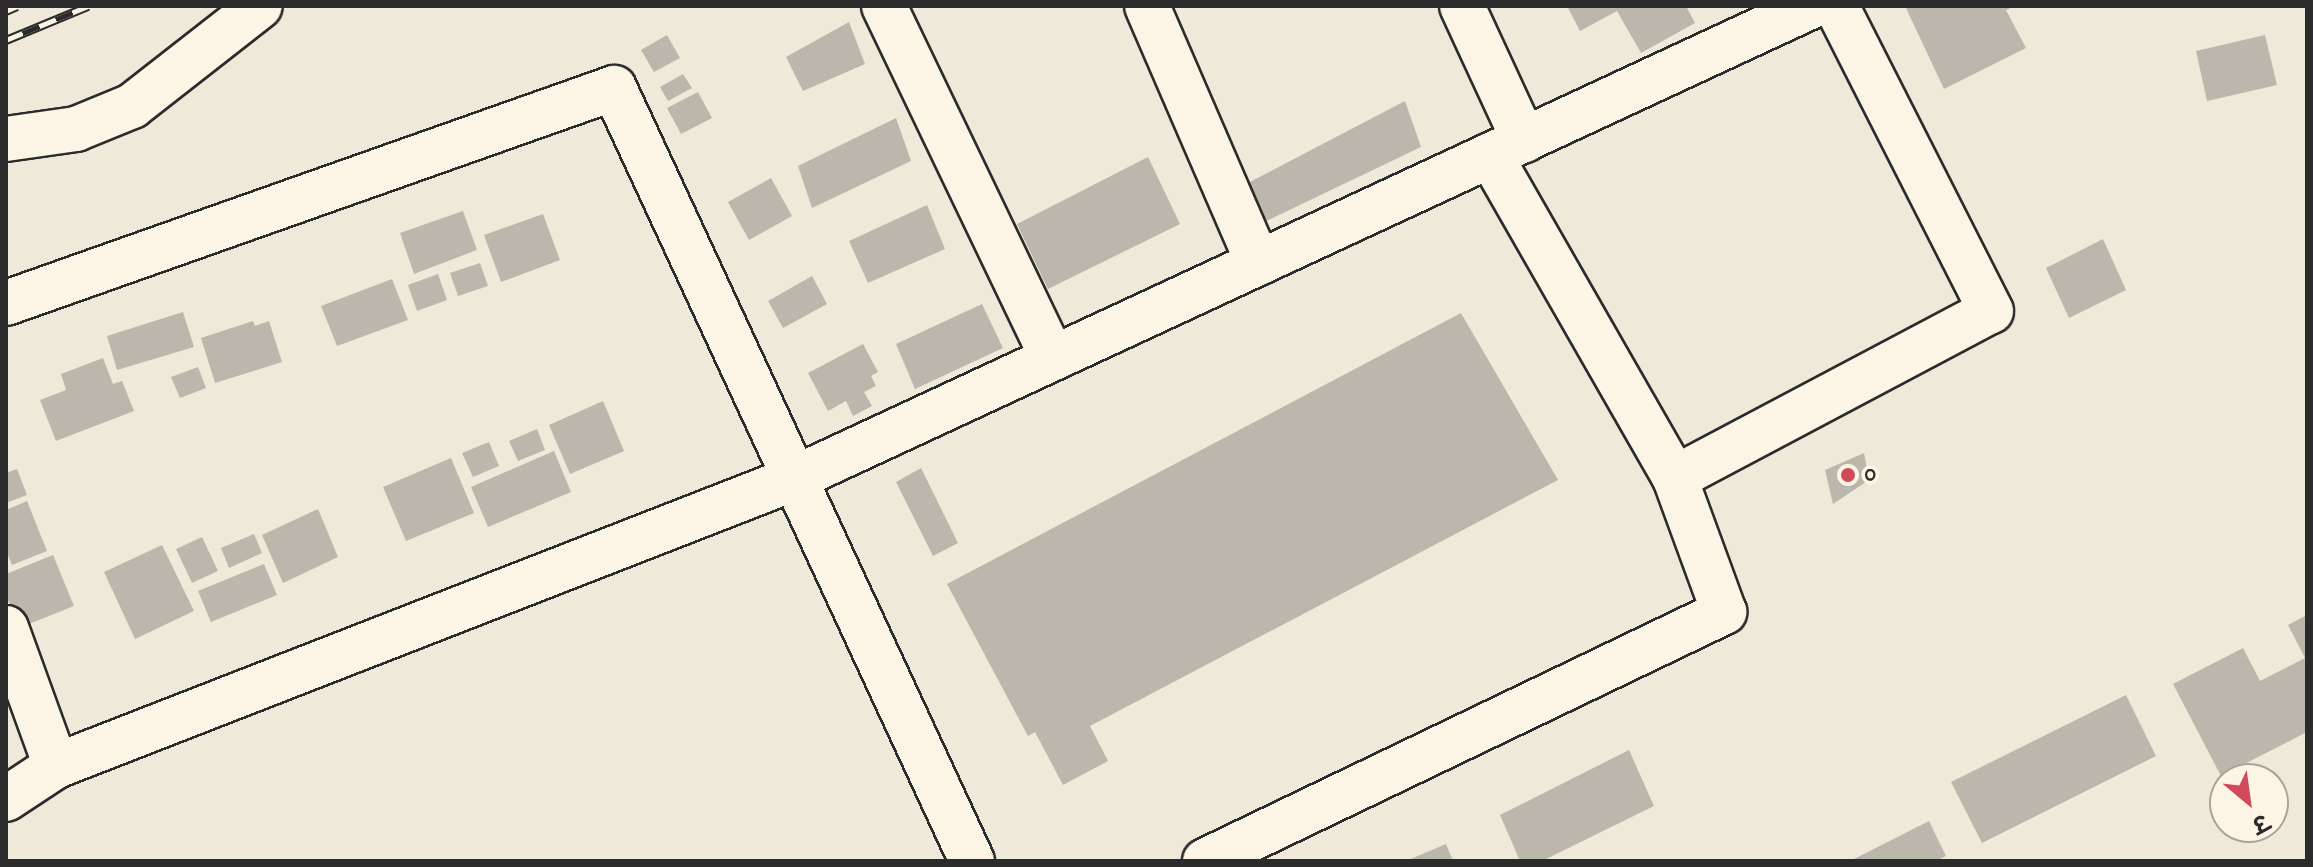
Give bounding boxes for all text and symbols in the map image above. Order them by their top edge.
place label: o [1864,462,1876,488]
marker: o [1839,466,1857,484]
north arrow [2209,763,2289,843]
text: उ [2247,807,2273,838]

